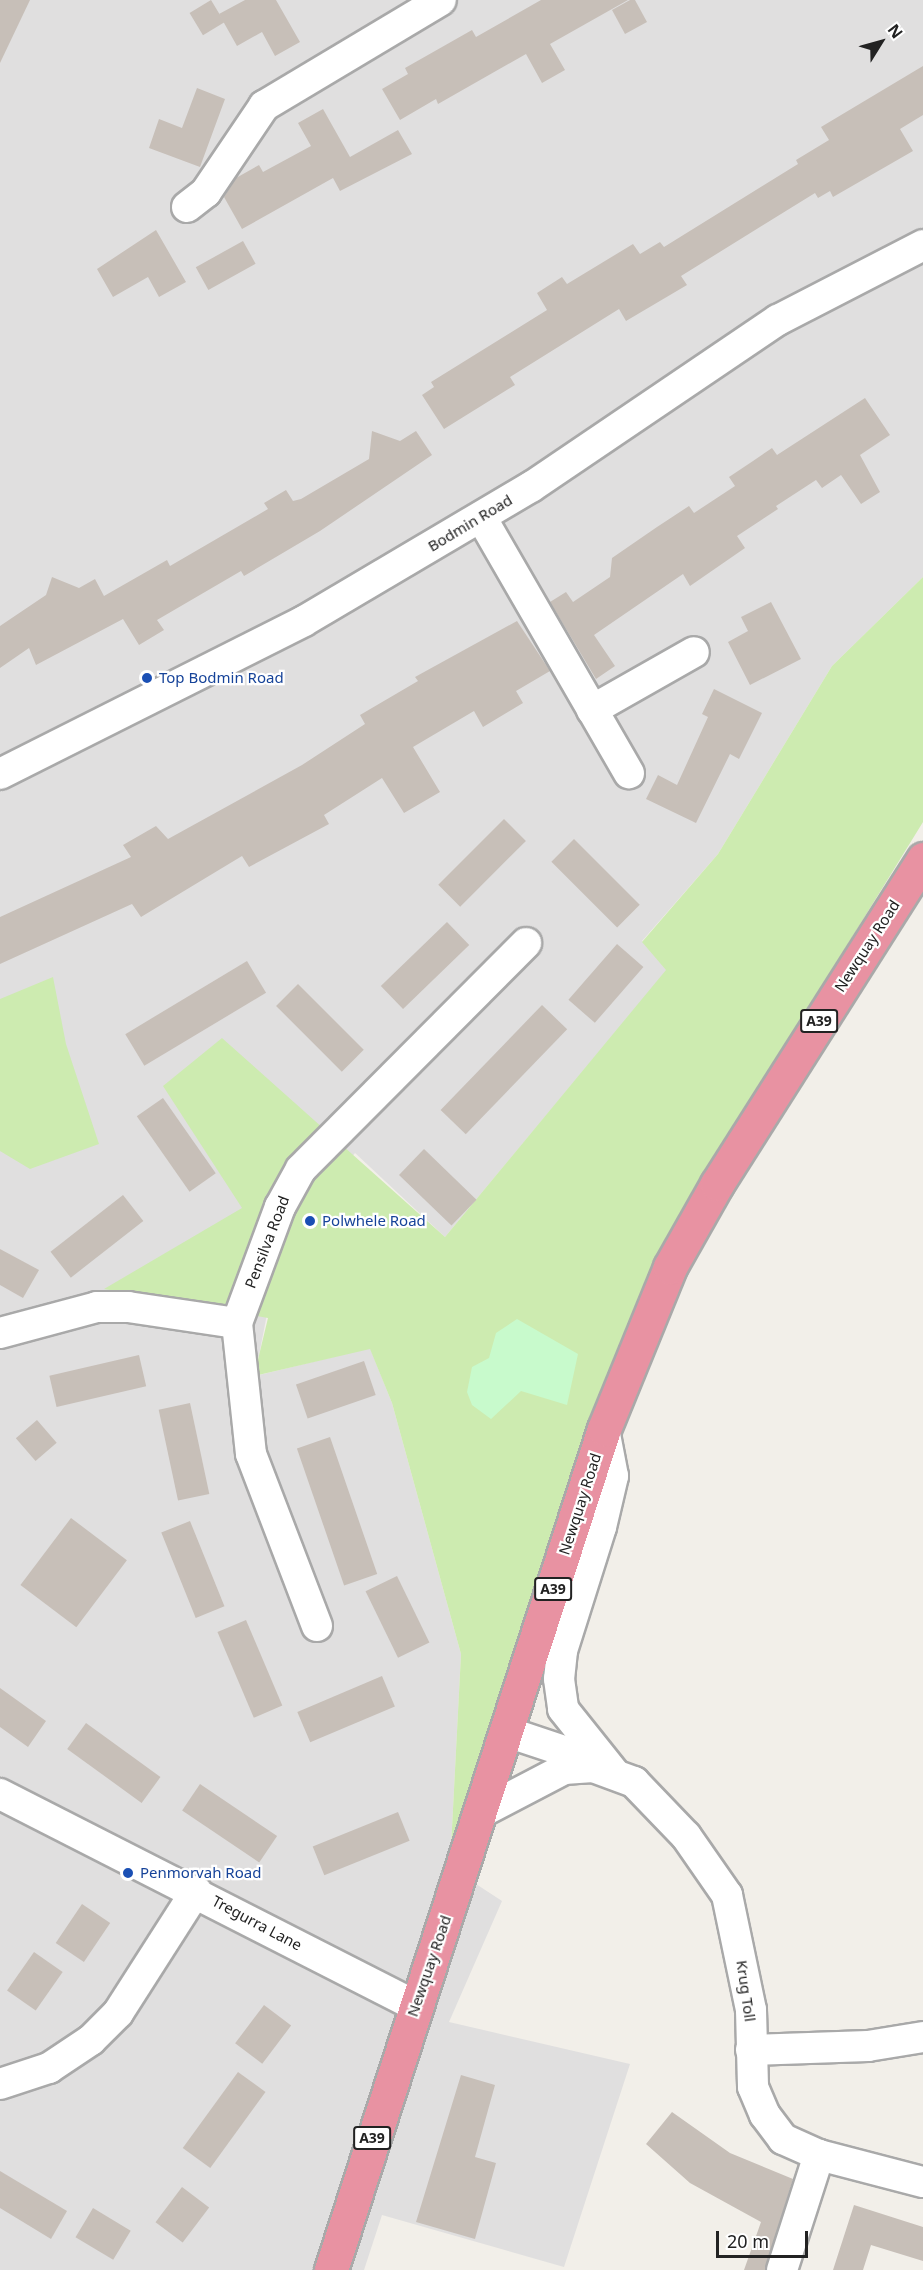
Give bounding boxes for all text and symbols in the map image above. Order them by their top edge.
north arrow [851,12,911,72]
text: N [883,19,908,43]
street label: Bodmin Road [425,491,515,555]
place label: Top Bodmin Road [159,669,284,687]
marker: Top Bodmin Road [140,671,154,685]
street label: Newquay Road [831,897,903,995]
road number: A39 [800,1010,838,1032]
street label: Pensilva Road [241,1193,293,1291]
place label: Polwhele Road [322,1212,426,1230]
marker: Polwhele Road [303,1214,317,1228]
street label: Newquay Road [555,1451,605,1557]
road number: A39 [534,1578,572,1600]
place label: Penmorvah Road [140,1864,261,1882]
marker: Penmorvah Road [121,1866,135,1880]
street label: Tregurra Lane [209,1892,305,1954]
street label: Newquay Road [403,1913,455,2019]
street label: Krug Toll [733,1959,759,2023]
road number: A39 [352,2127,392,2149]
scale bar [719,2219,810,2257]
text: 20 m [727,2229,769,2253]

